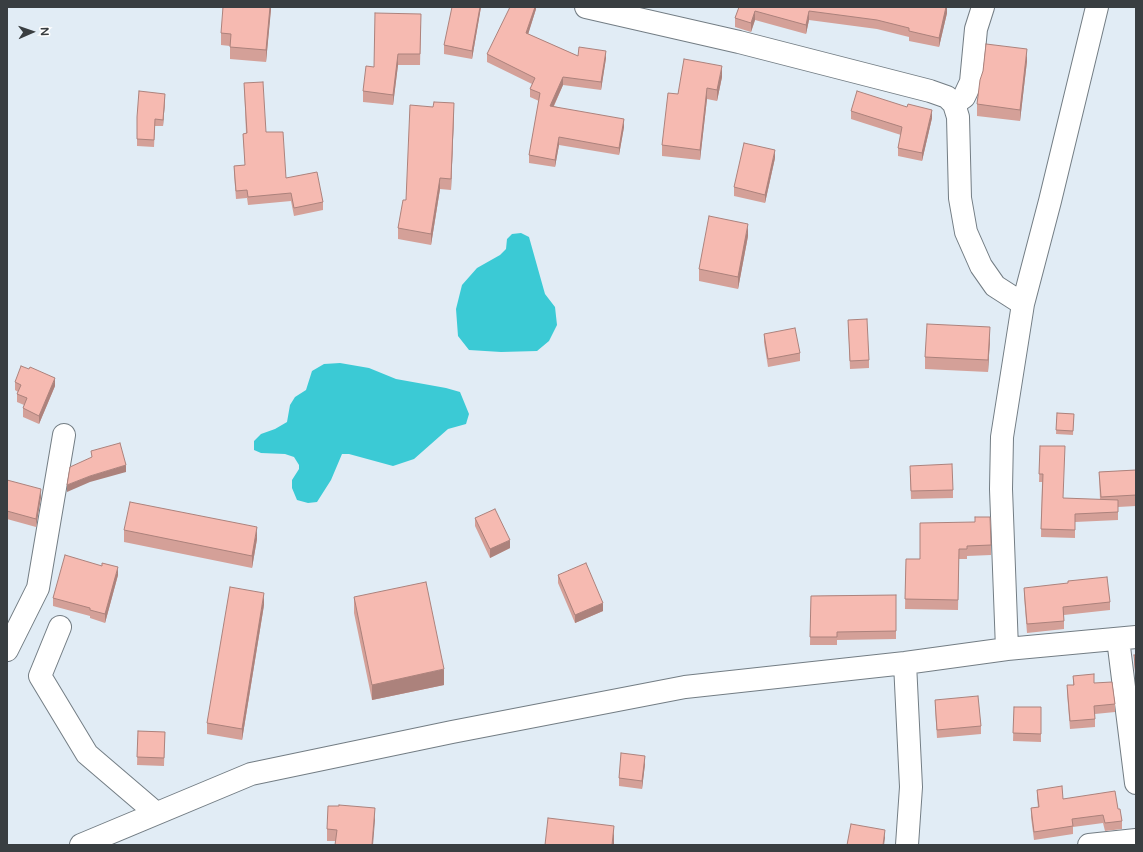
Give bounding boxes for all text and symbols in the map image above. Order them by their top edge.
north arrow [12,12,52,52]
text: N [38,27,51,36]

